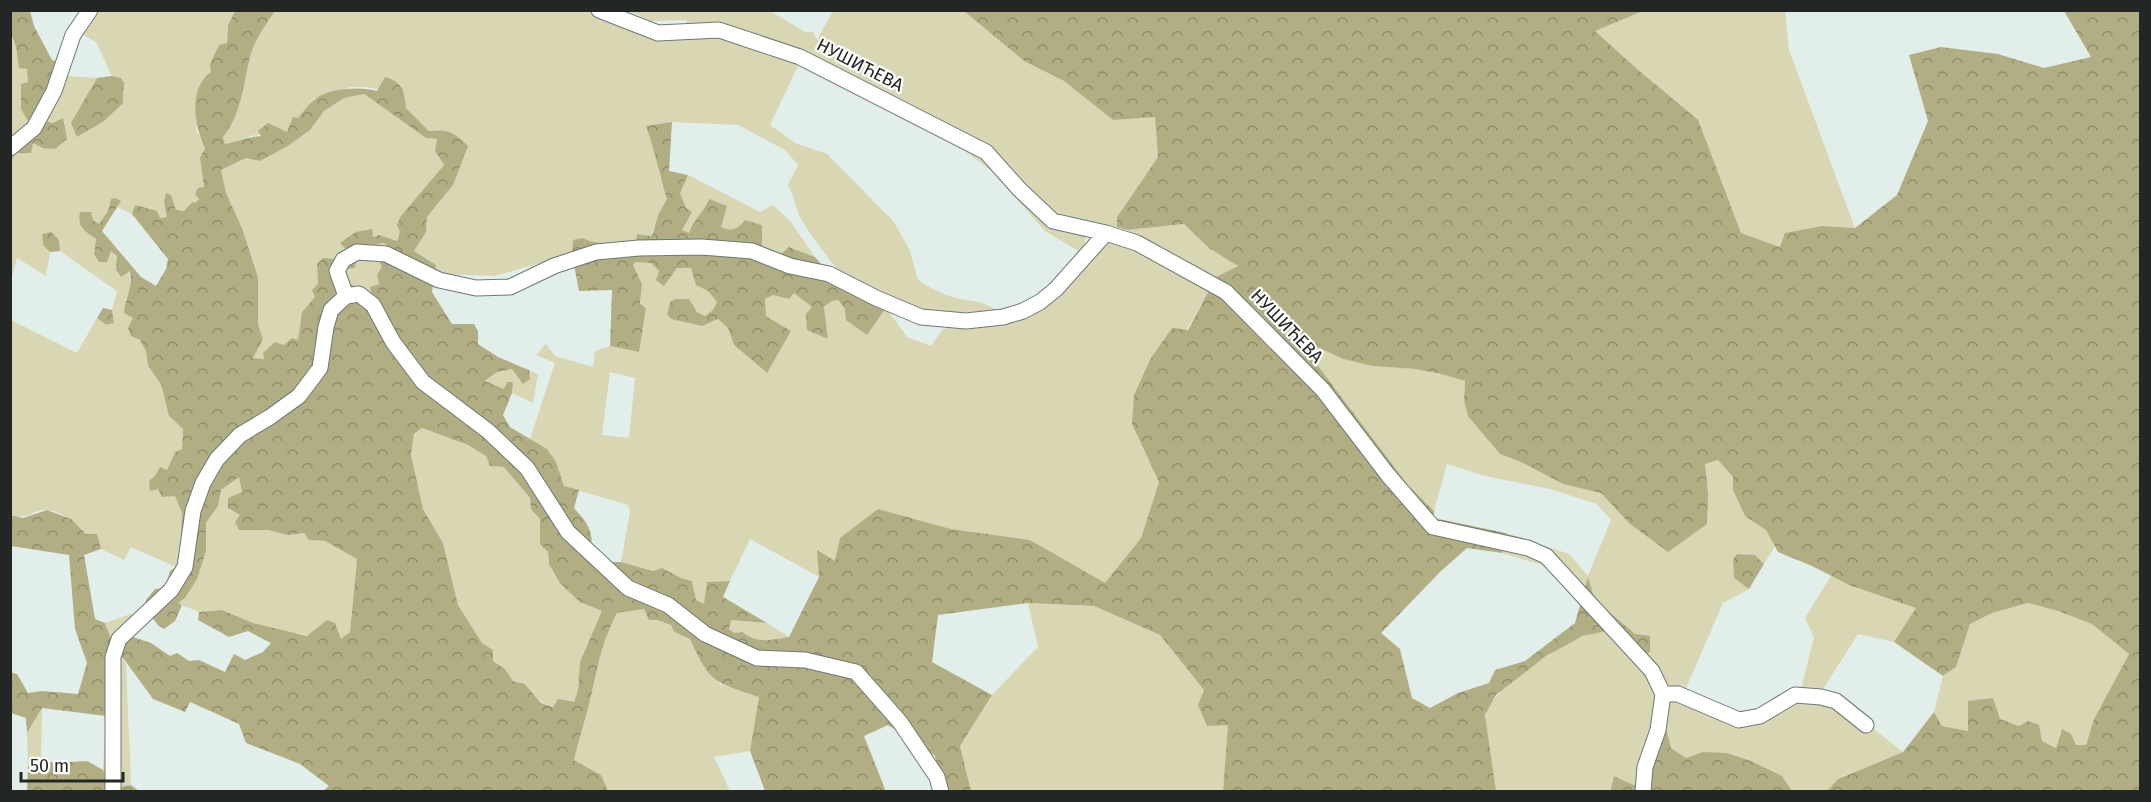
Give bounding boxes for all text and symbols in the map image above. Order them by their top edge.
street label: НУШИЋЕВА [813,34,908,97]
street label: НУШИЋЕВА [1246,284,1328,368]
scale bar [21,745,123,783]
text: 50 m [30,755,69,777]

